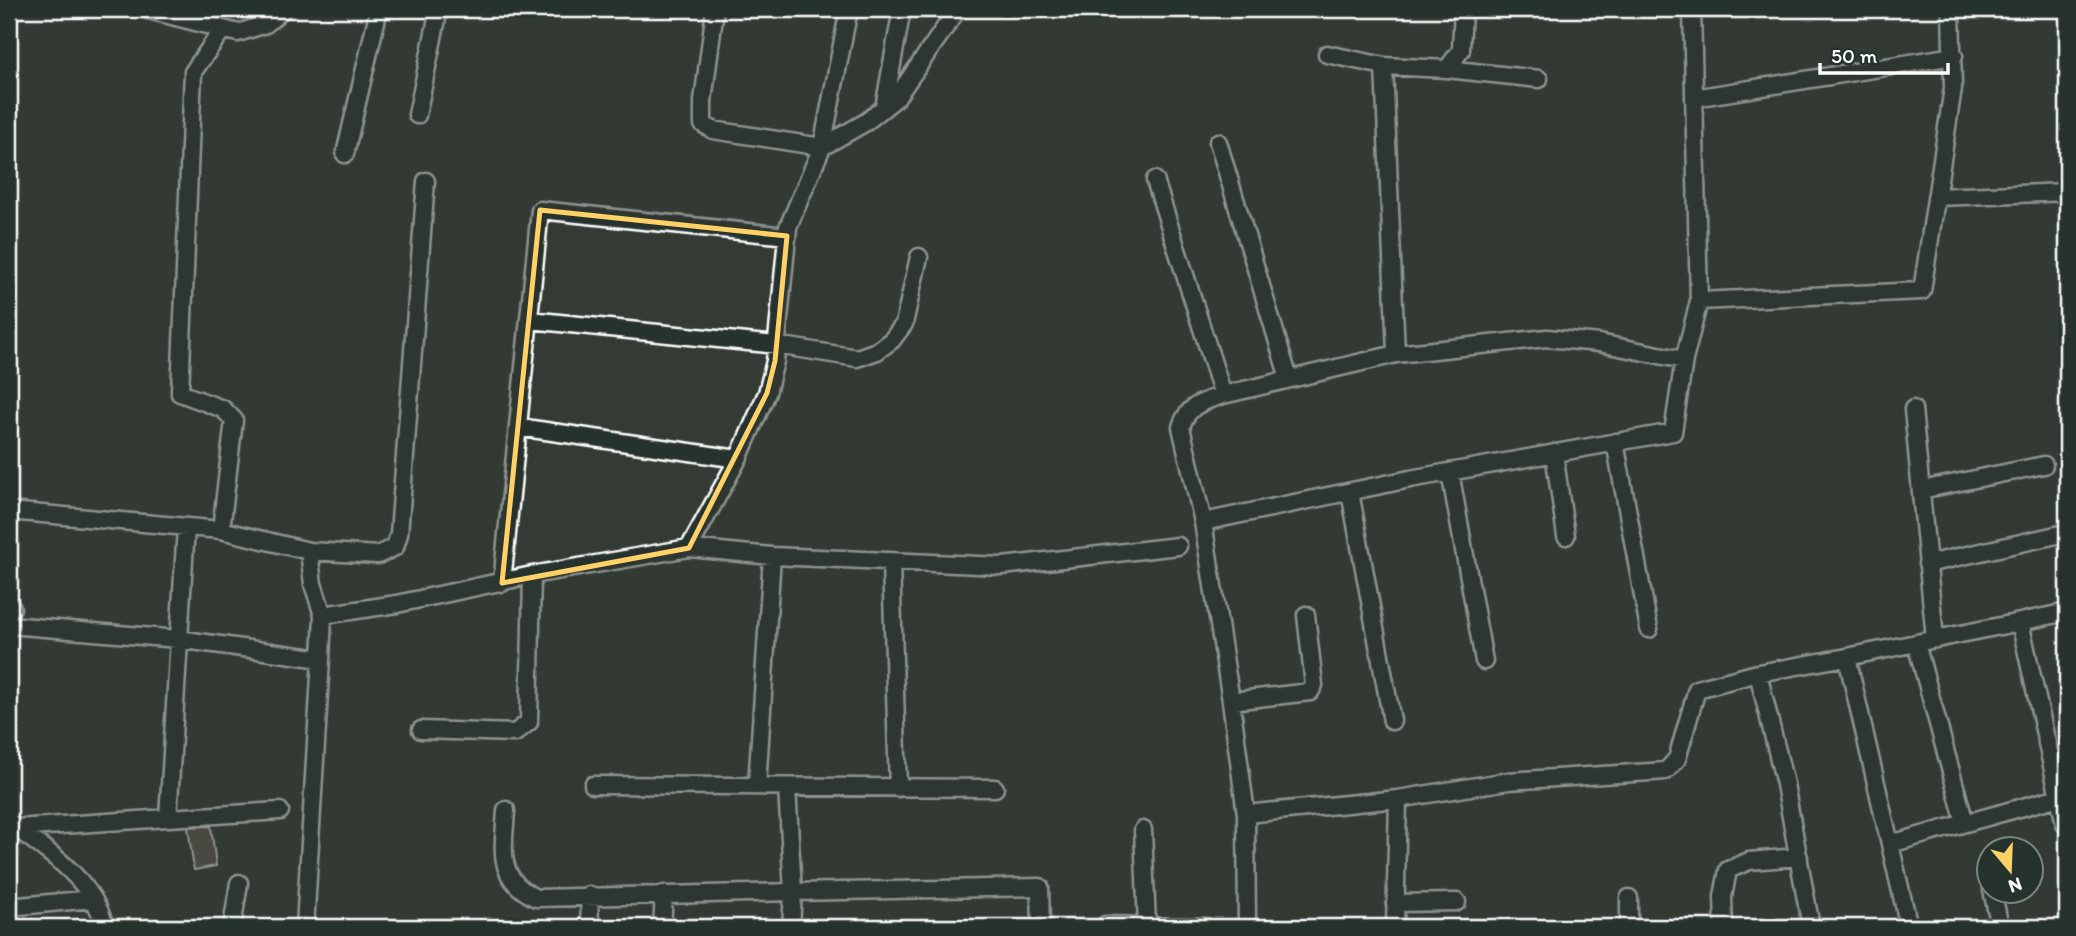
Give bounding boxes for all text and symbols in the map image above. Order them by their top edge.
scale bar [1820,32,1948,76]
text: 50 m [1831,43,1878,68]
north arrow [1974,834,2044,904]
text: N [2006,873,2025,899]

